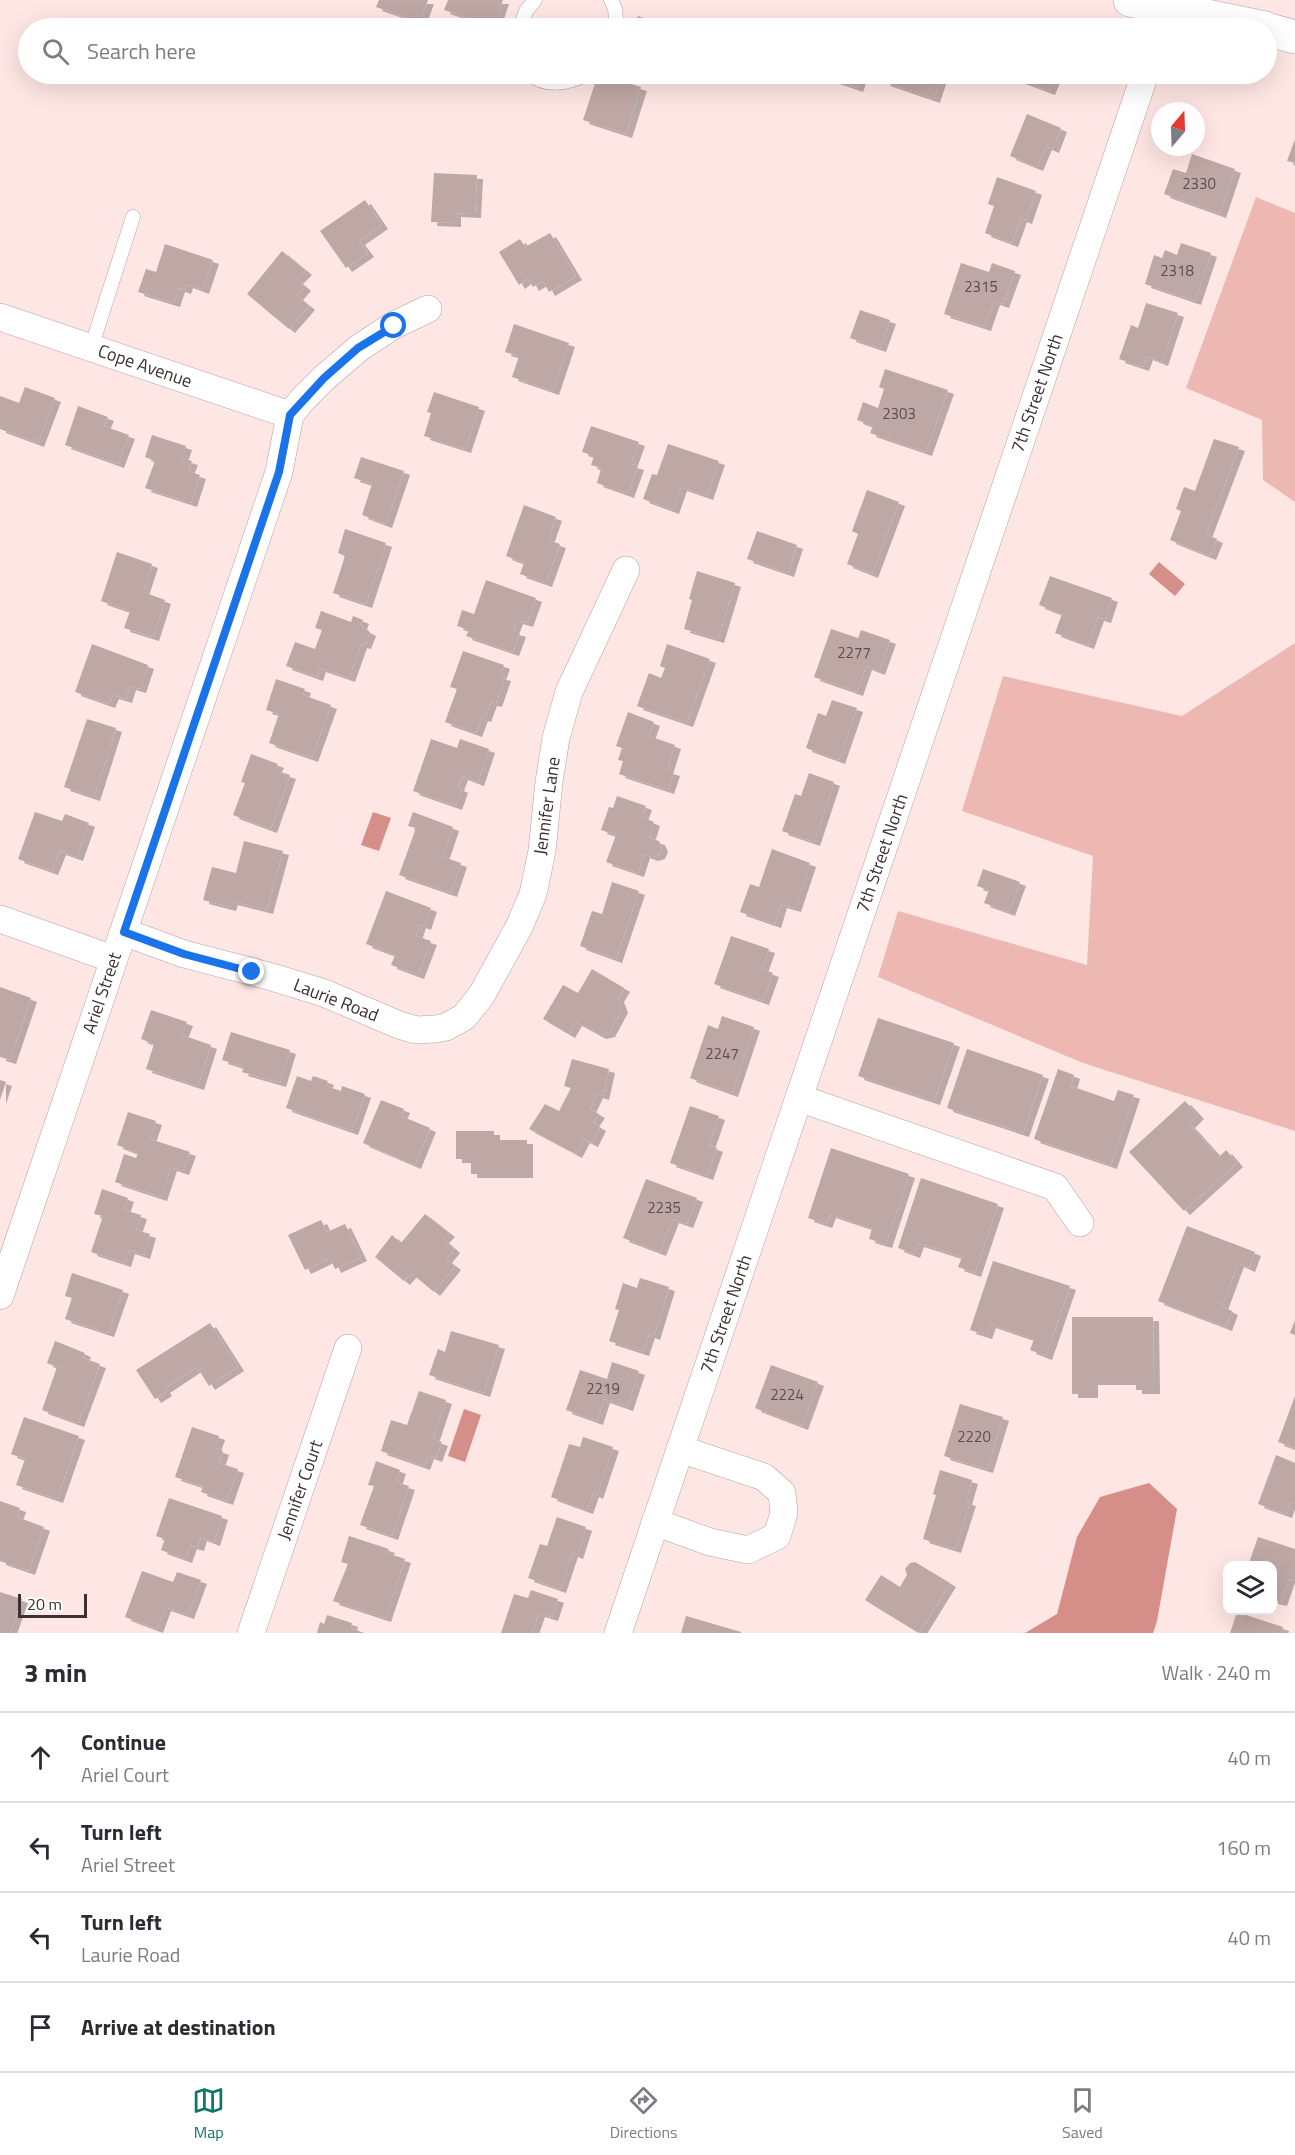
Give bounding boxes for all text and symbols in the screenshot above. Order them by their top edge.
search box [18,18,1277,84]
text: Search here [87,34,196,68]
icon: search [39,35,72,68]
north arrow [1151,102,1205,156]
house number: 2330 [1182,172,1216,195]
house number: 2318 [1160,259,1194,282]
house number: 2315 [964,275,998,298]
route start [380,312,406,338]
street label: 7th Street North [1004,330,1070,456]
street label: Cope Avenue [94,337,196,394]
house number: 2303 [882,402,916,425]
house number: 2277 [837,641,871,664]
street label: Jennifer Lane [526,755,567,857]
street label: 7th Street North [849,790,915,916]
street label: Ariel Street [75,948,128,1037]
route end [238,958,264,984]
street label: Laurie Road [290,971,383,1028]
house number: 2247 [705,1042,739,1065]
house number: 2235 [647,1196,681,1219]
street label: 7th Street North [693,1251,759,1377]
house number: 2219 [586,1377,620,1400]
house number: 2224 [770,1383,804,1406]
house number: 2220 [957,1425,991,1448]
street label: Jennifer Court [270,1436,329,1543]
map controls [1223,1561,1277,1615]
button: layers [1223,1561,1277,1615]
scale bar [18,1591,87,1618]
text: 20 m [27,1592,62,1616]
text: 3 min [24,1653,87,1692]
text: Walk · 240 m [1162,1657,1271,1688]
text: Continue [81,1725,166,1759]
icon: ahead [24,1741,57,1774]
text: 40 m [1227,1742,1271,1773]
text: Ariel Court [81,1759,169,1790]
text: Turn left [81,1815,162,1849]
icon: left [24,1831,57,1864]
text: 160 m [1216,1832,1271,1863]
text: Ariel Street [81,1849,175,1880]
text: Turn left [81,1905,162,1939]
icon: left [24,1921,57,1954]
text: 40 m [1227,1922,1271,1953]
text: Laurie Road [81,1939,180,1970]
text: Arrive at destination [81,2010,276,2044]
icon: arrive [24,2011,57,2044]
tab: Map [192,2084,225,2144]
tab: Directions [610,2084,678,2144]
tab: Saved [1062,2084,1103,2144]

